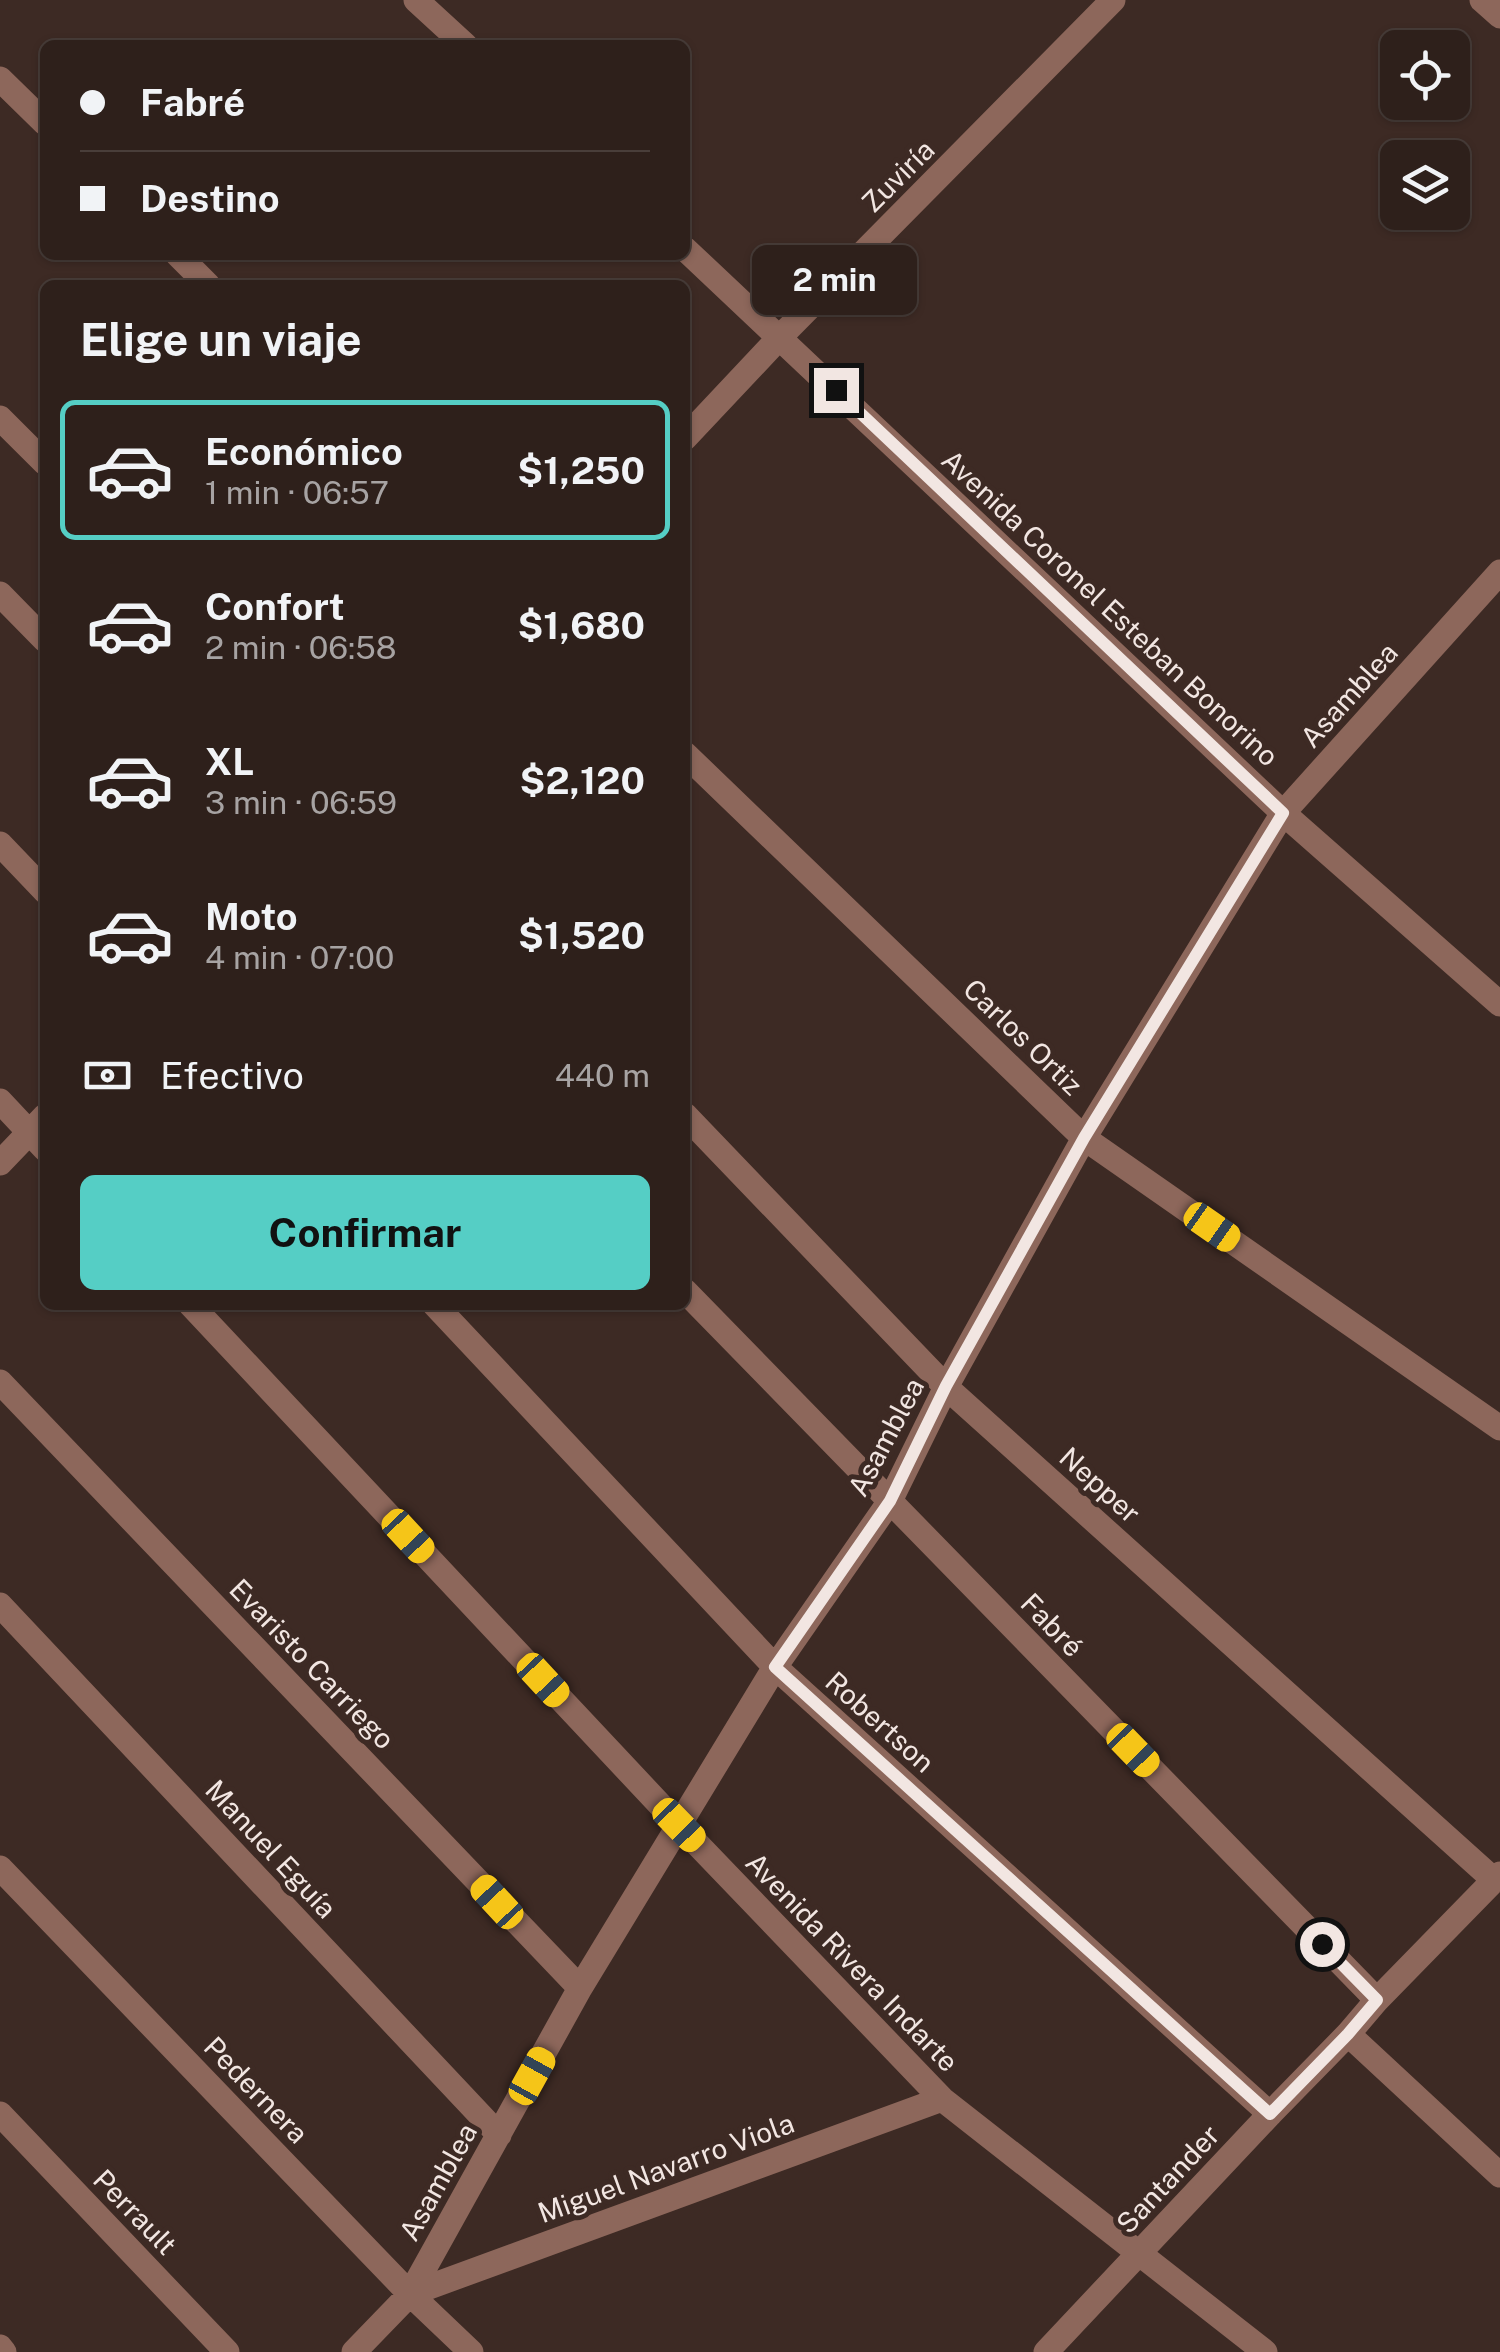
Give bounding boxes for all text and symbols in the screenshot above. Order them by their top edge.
map controls [1380,30,1470,230]
button: locate [1380,30,1470,120]
text: Fabré [140,80,245,125]
street label: Zuviría [855,133,941,219]
button: layers [1380,140,1470,230]
text: Destino [140,176,280,221]
callout: 2 min [754,245,918,315]
text: 2 min [793,261,876,298]
text: Elige un viaje [80,313,362,366]
route end [814,368,859,413]
icon: car [85,425,175,515]
text: Económico [205,429,403,474]
street label: Avenida Coronel Esteban Bonorino [935,443,1285,772]
text: $1,250 [517,448,645,493]
text: 1 min · 06:57 [205,474,389,511]
icon: car [85,580,175,670]
text: Confort [205,584,345,629]
text: $1,680 [518,603,645,648]
text: 2 min · 06:58 [205,629,397,666]
street label: Asamblea [1293,636,1404,754]
icon: car [85,735,175,825]
text: XL [205,739,254,784]
text: $2,120 [520,758,645,803]
text: 3 min · 06:59 [205,784,397,821]
icon: car [85,890,175,980]
text: Moto [205,894,298,939]
text: $1,520 [518,913,645,958]
text: 4 min · 07:00 [205,939,394,976]
street label: Carlos Ortiz [957,972,1090,1101]
icon: cash [80,1048,135,1103]
text: Efectivo [160,1053,304,1098]
text: 440 m [555,1057,650,1094]
button: Confirmar [80,1175,650,1290]
car [1179,1198,1245,1256]
street label: Asamblea [841,1372,930,1501]
street label: Nepper [1053,1440,1147,1529]
car [377,1504,439,1568]
street label: Evaristo Carriego [223,1572,402,1755]
street label: Fabré [1014,1586,1090,1663]
car [512,1648,574,1712]
street label: Robertson [819,1664,941,1779]
car [1101,1718,1165,1782]
street label: Manuel Eguía [199,1773,344,1924]
car [647,1793,711,1857]
street label: Avenida Rivera Indarte [739,1845,965,2078]
car [466,1870,528,1934]
route start [1300,1922,1345,1967]
street label: Pedernera [198,2030,315,2150]
car [504,2042,560,2110]
street label: Miguel Navarro Viola [533,2106,798,2229]
street label: Asamblea [392,2117,483,2246]
street label: Santander [1109,2118,1226,2240]
street label: Perrault [87,2162,184,2261]

